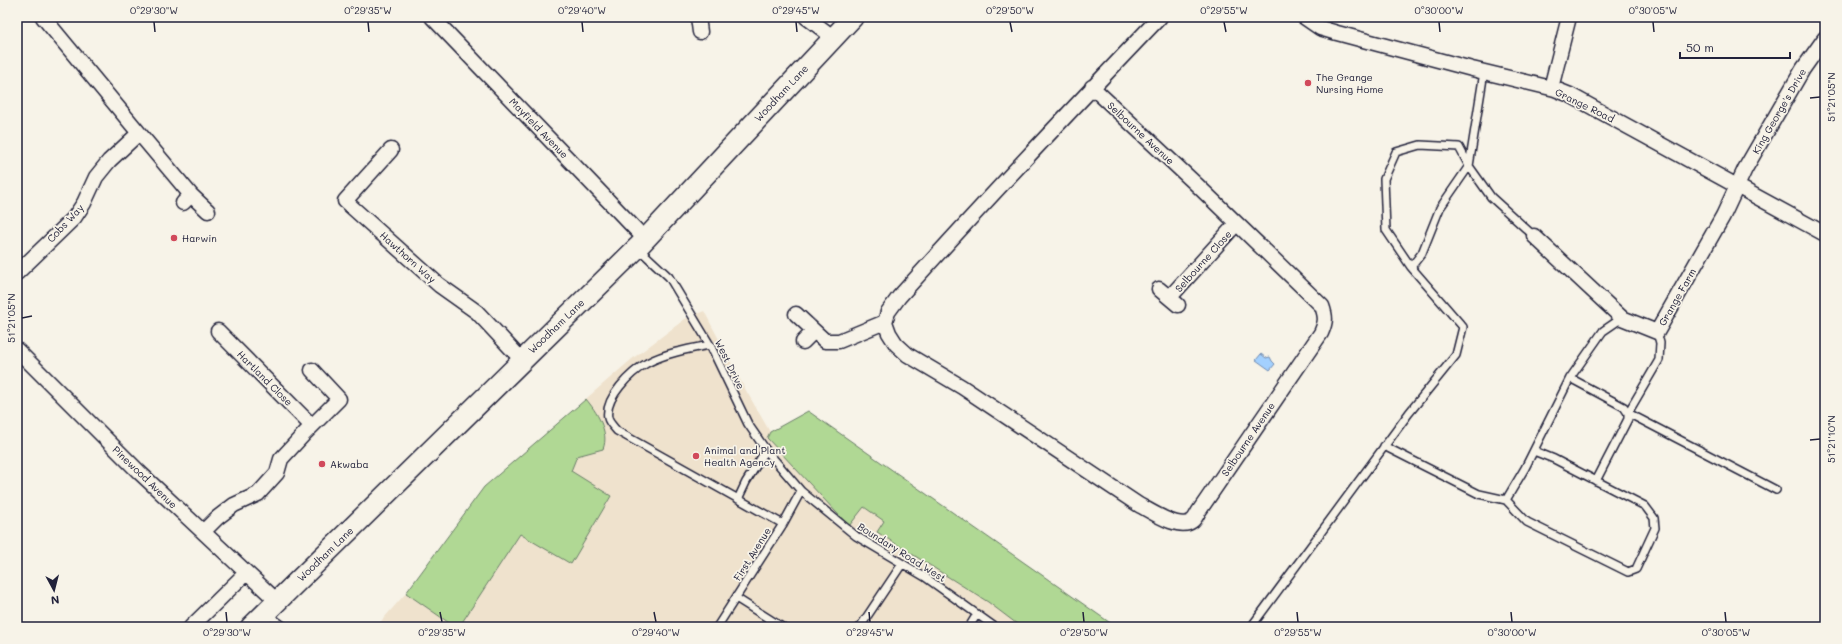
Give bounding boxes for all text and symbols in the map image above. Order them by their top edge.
text: 0°29'30"W [130,3,178,17]
text: 0°29'35"W [344,3,392,17]
text: 0°29'40"W [558,3,606,17]
text: 0°29'45"W [772,3,820,17]
text: 0°29'50"W [986,3,1034,17]
text: 0°29'55"W [1200,3,1248,17]
text: 0°30'00"W [1415,3,1464,17]
text: 0°30'05"W [1629,3,1678,17]
scale bar [1680,34,1790,60]
text: 50 m [1686,39,1714,55]
street label: Woodham Lane [751,61,811,125]
street label: King George's Drive [1749,66,1809,156]
place label: The Grange Nursing Home [1316,70,1384,96]
text: 51°21'05"N [1824,72,1838,122]
marker: The Grange Nursing Home [1303,78,1313,88]
street label: Grange Road [1553,85,1617,125]
street label: Mayfield Avenue [506,95,572,161]
street label: Selbourne Avenue [1105,98,1177,168]
street label: Cobs Way [44,201,86,245]
street label: Selbourne Close [1171,227,1235,295]
street label: Hawthorn Way [377,228,439,286]
place label: Harwin [182,231,217,245]
marker: Harwin [169,233,179,243]
street label: Grange Farm [1655,266,1699,328]
text: 51°21'05"N [4,293,18,343]
street label: Woodham Lane [525,296,587,356]
street label: West Drive [712,337,748,391]
street label: Hartland Close [234,347,296,409]
street label: Selbourne Avenue [1218,399,1278,479]
text: 51°21'10"N [1824,415,1838,463]
street label: Pinewood Avenue [110,443,180,511]
place label: Animal and Plant Health Agency [704,443,786,469]
marker: Animal and Plant Health Agency [691,451,701,461]
place label: Akwaba [330,457,369,471]
marker: Akwaba [317,459,327,469]
street label: Boundary Road West [855,519,949,585]
street label: Woodham Lane [294,524,356,584]
street label: First Avenue [730,525,774,583]
north arrow [34,570,74,610]
text: N [50,592,60,608]
text: 0°29'30"W [203,625,251,639]
text: 0°29'35"W [418,625,466,639]
text: 0°29'40"W [632,625,680,639]
text: 0°29'45"W [846,625,894,639]
text: 0°29'50"W [1060,625,1108,639]
text: 0°29'55"W [1274,625,1322,639]
text: 0°30'00"W [1488,625,1537,639]
text: 0°30'05"W [1702,625,1751,639]

